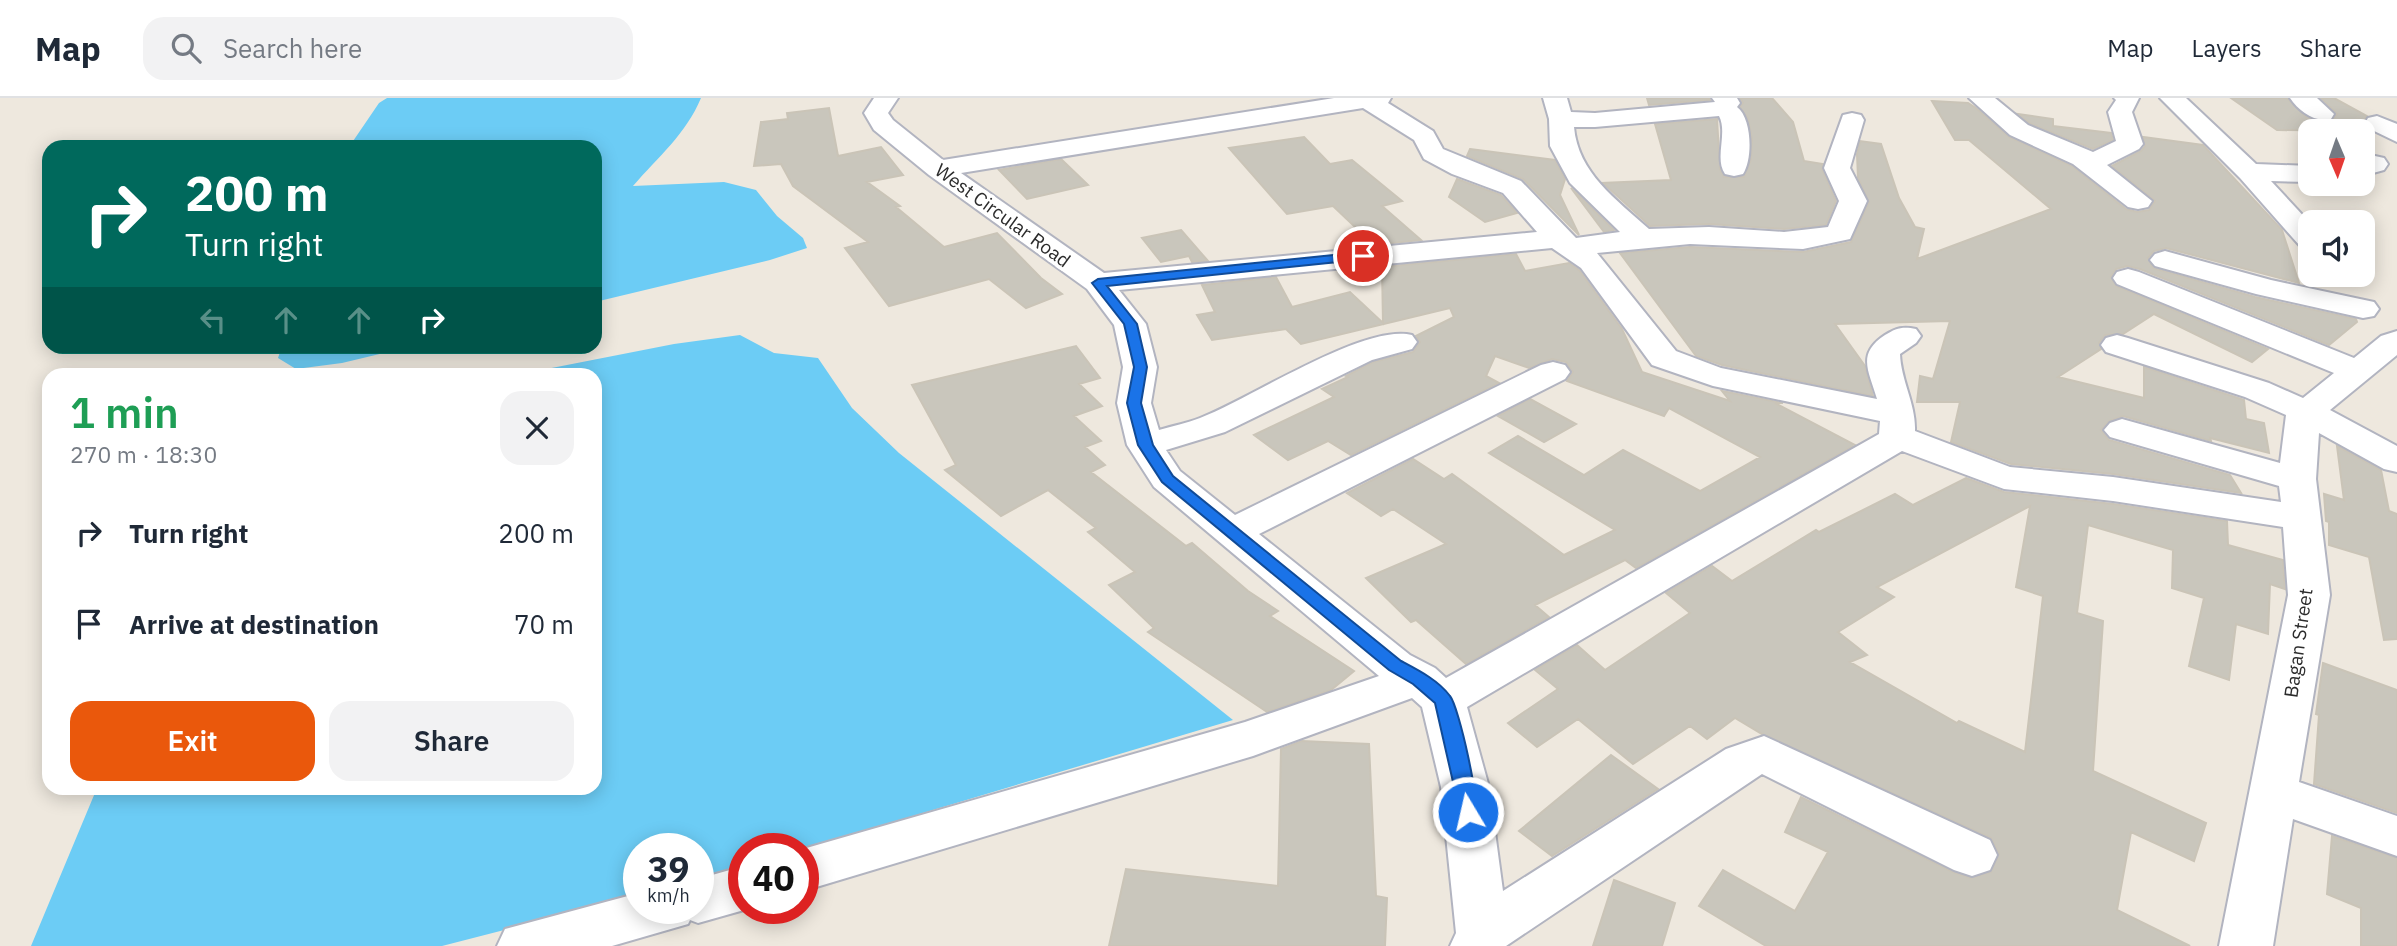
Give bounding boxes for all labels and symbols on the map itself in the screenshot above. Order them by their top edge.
north arrow [2298,119,2375,196]
street label: West Circular Road [931,158,1075,272]
pin [1333,226,1393,286]
street label: Bagan Street [2278,587,2318,699]
position arrow [1431,775,1505,849]
speed limit sign: 40 [728,833,819,924]

